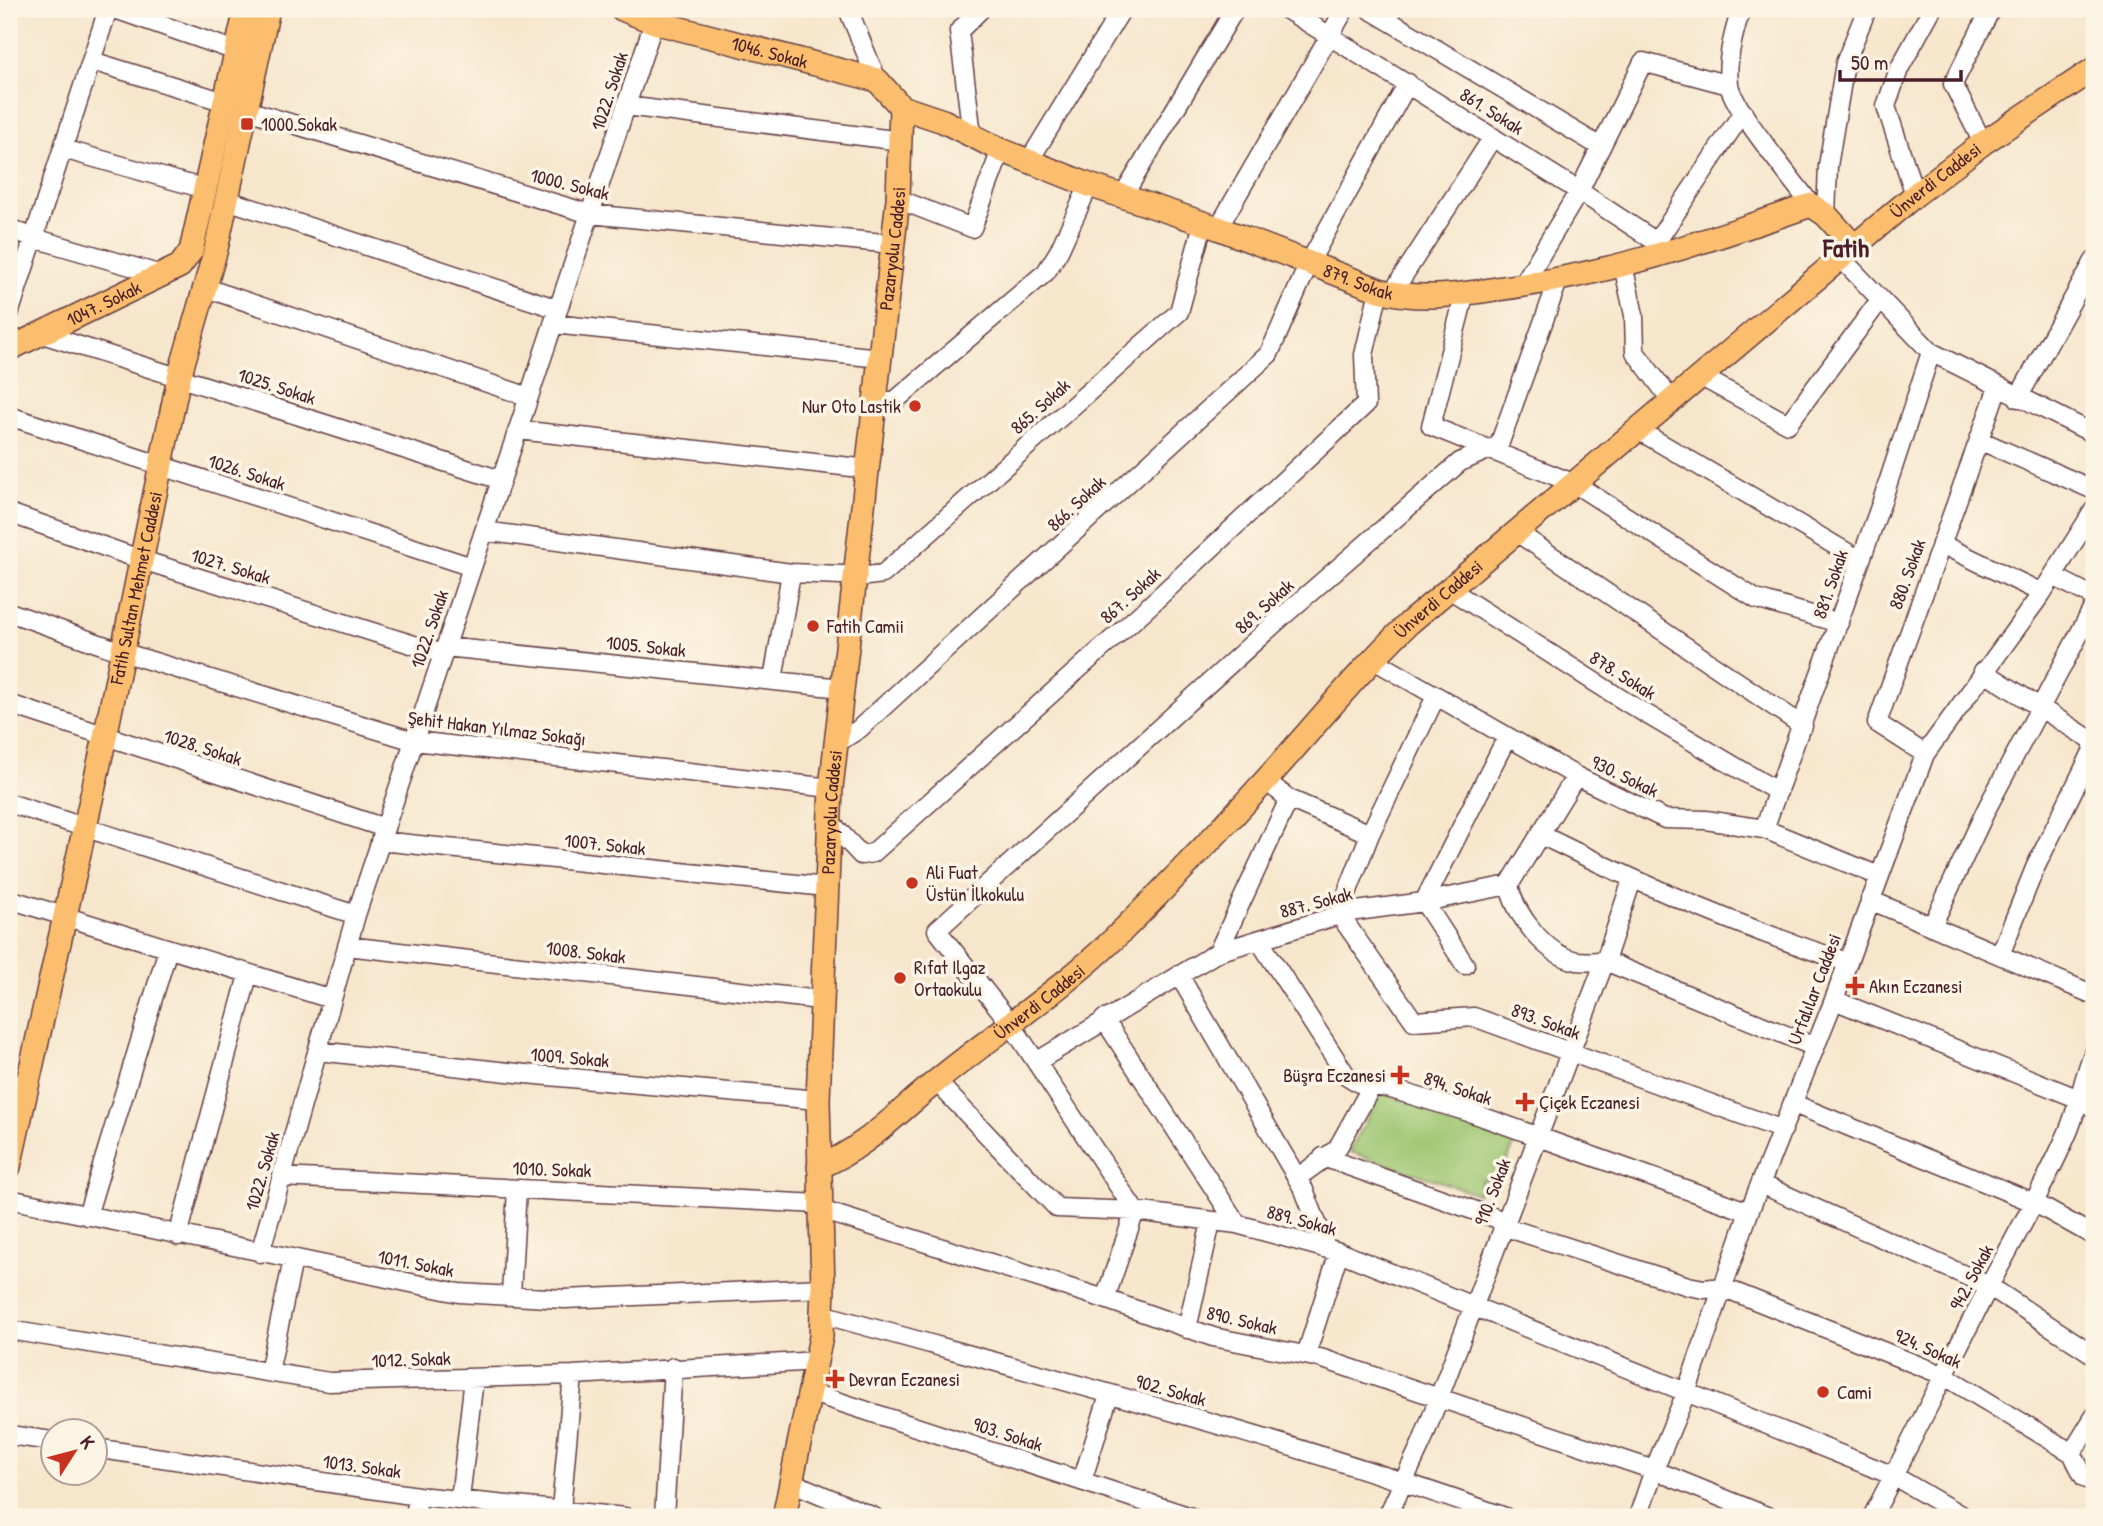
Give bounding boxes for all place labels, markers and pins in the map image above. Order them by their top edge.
place label: 1000.Sokak [261,111,337,137]
marker: 1000.Sokak [239,116,255,132]
place label: Nur Oto Lastik [802,393,901,419]
marker: Nur Oto Lastik [907,398,923,414]
place label: Fatih Camii [826,613,904,639]
marker: Fatih Camii [805,618,821,634]
place label: Ali Fuat Üstün İlkokulu [926,859,1024,907]
marker: Ali Fuat Üstün İlkokulu [904,875,920,891]
place label: Rıfat Ilgaz Ortaokulu [914,954,986,1002]
marker: Rıfat Ilgaz Ortaokulu [892,970,908,986]
place label: Akın Eczanesi [1869,973,1962,999]
marker: Akın Eczanesi [1847,978,1863,994]
place label: Büşra Eczanesi [1283,1062,1386,1088]
marker: Büşra Eczanesi [1392,1067,1408,1083]
place label: Çiçek Eczanesi [1539,1089,1640,1115]
marker: Çiçek Eczanesi [1517,1094,1533,1110]
place label: Devran Eczanesi [849,1366,960,1392]
marker: Devran Eczanesi [827,1371,843,1387]
place label: Cami [1837,1379,1872,1405]
marker: Cami [1815,1384,1831,1400]

